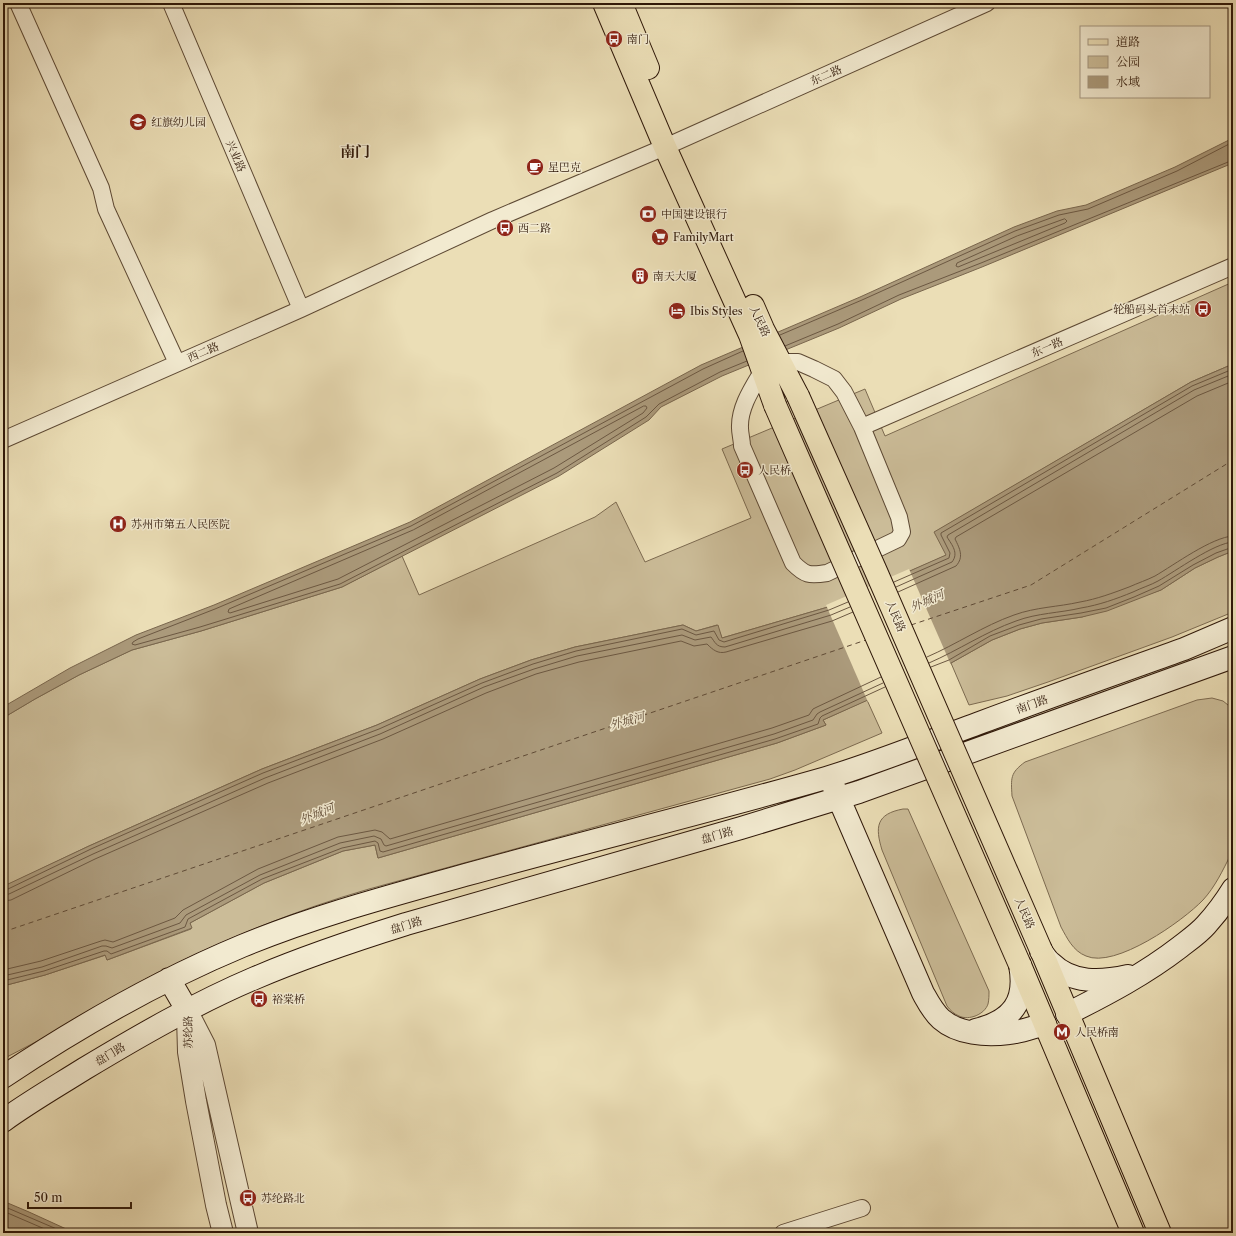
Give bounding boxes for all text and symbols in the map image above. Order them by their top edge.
legend [1080,26,1210,98]
bus stop icon: 南门 [604,29,624,49]
place label: 南门 [627,32,649,46]
text: 道路 [1116,34,1140,49]
text: 公园 [1116,54,1140,69]
street label: 东二路 [808,62,844,88]
text: 水域 [1116,74,1140,89]
school or university icon: 红旗幼儿园 [128,112,148,132]
place label: 红旗幼儿园 [151,115,206,129]
street label: 兴业路 [223,138,249,174]
district label: 南门 [340,142,370,161]
cafe icon: 星巴克 [525,157,545,177]
place label: 星巴克 [548,160,581,174]
bank icon: 中国建设银行 [638,204,658,224]
place label: 中国建设银行 [661,207,727,221]
bus stop icon: 西二路 [495,218,515,238]
place label: 西二路 [518,221,551,235]
supermarket icon: FamilyMart [650,227,670,247]
place label: FamilyMart [673,230,734,244]
building icon: 南天大厦 [630,266,650,286]
place label: 南天大厦 [653,269,697,283]
bus stop icon: 轮船码头首末站 [1193,299,1213,319]
hotel icon: Ibis Styles [667,301,687,321]
place label: 轮船码头首末站 [1113,302,1190,316]
street label: 人民路 [747,303,773,339]
place label: Ibis Styles [690,304,743,318]
street label: 东一路 [1029,334,1065,360]
street label: 西二路 [185,339,221,365]
bus stop icon: 人民桥 [735,460,755,480]
place label: 人民桥 [758,463,791,477]
hospital icon: 苏州市第五人民医院 [108,514,128,534]
place label: 苏州市第五人民医院 [131,517,230,531]
water label: 外城河 [907,586,948,615]
street label: 人民路 [883,598,909,634]
street label: 南门路 [1014,692,1050,716]
water label: 外城河 [608,708,648,732]
water label: 外城河 [297,799,338,827]
street label: 盘门路 [699,824,735,846]
street label: 人民路 [1012,895,1038,931]
street label: 盘门路 [388,913,424,937]
bus stop icon: 裕棠桥 [249,989,269,1009]
place label: 裕棠桥 [272,992,305,1006]
street label: 苏纶路 [181,1015,195,1049]
metro station icon: 人民桥南 [1052,1022,1072,1042]
place label: 人民桥南 [1075,1025,1119,1039]
street label: 盘门路 [92,1040,128,1068]
scale bar [28,1184,131,1210]
bus stop icon: 苏纶路北 [238,1188,258,1208]
text: 50 m [34,1190,63,1205]
place label: 苏纶路北 [261,1191,305,1205]

